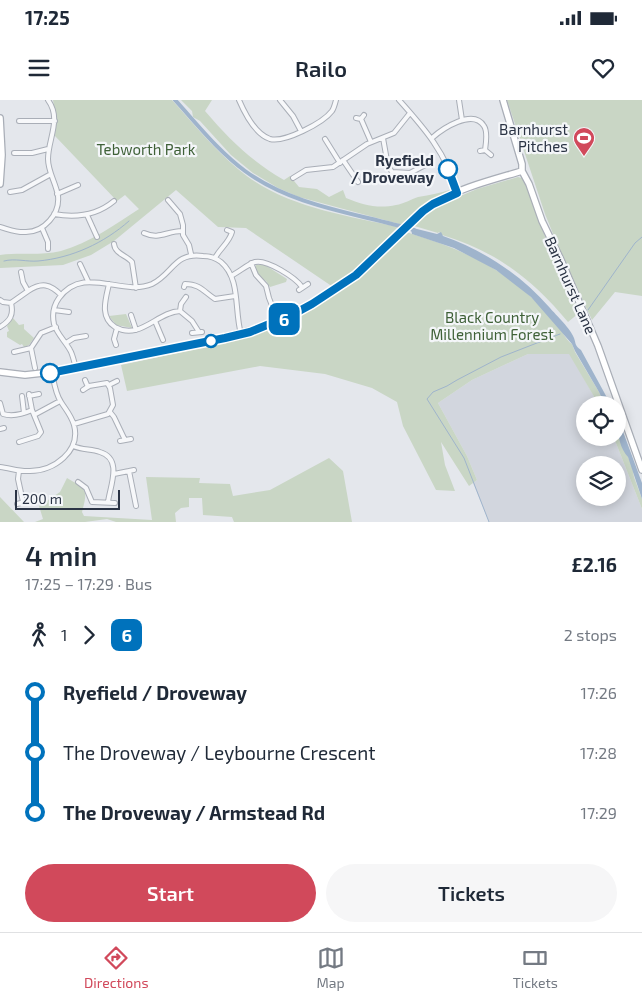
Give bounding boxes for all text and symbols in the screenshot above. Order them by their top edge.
text: 17:25 [25,6,70,29]
icon: menu [25,54,53,82]
icon: heart [589,54,617,82]
text: Railo [295,55,347,81]
place label: Barnhurst Pitches [499,120,568,155]
sports icon: Barnhurst Pitches [572,126,596,157]
park label: Tebworth Park [97,140,196,158]
place label: Ryefield / Droveway [351,151,435,187]
marker: Ryefield / Droveway [438,159,458,179]
street label: Barnhurst Lane [541,233,601,337]
line badge: 6 [268,303,300,335]
text: 6 [279,308,289,330]
park label: Black Country Millennium Forest [430,308,554,343]
unlabelled marker [204,334,218,348]
unlabelled marker [40,363,60,383]
map controls [576,396,626,506]
button: locate [576,396,626,446]
button: layers [576,456,626,506]
scale bar [15,487,120,510]
text: 200 m [22,490,62,507]
text: 4 min [25,538,97,572]
text: £2.16 [572,553,617,576]
text: 17:25 – 17:29 · Bus [25,574,152,593]
icon: walk [25,621,53,649]
icon: forward [75,621,103,649]
text: 6 [121,624,132,646]
text: 1 [61,625,67,644]
text: 2 stops [564,625,617,644]
text: Ryefield / Droveway [63,681,247,704]
text: 17:26 [581,683,617,702]
text: The Droveway / Leybourne Crescent [63,741,375,764]
text: 17:28 [580,743,617,762]
text: The Droveway / Armstead Rd [63,801,325,824]
text: 17:29 [581,803,617,822]
button: Start [25,864,316,922]
button: Tickets [326,864,617,922]
tab: Directions [84,944,149,991]
tab: Map [317,944,345,991]
tab: Tickets [513,944,558,991]

